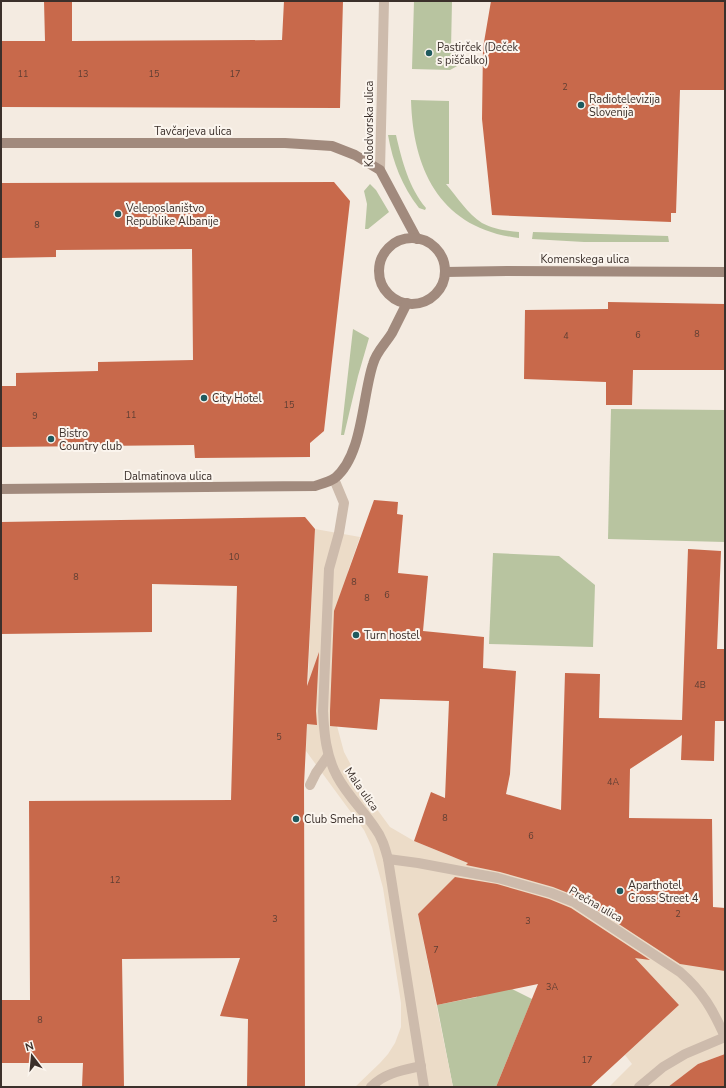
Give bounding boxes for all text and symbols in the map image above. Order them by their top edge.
place label: Pastirček (Deček s piščalko) [437,40,519,68]
marker: Pastirček (Deček s piščalko) [424,48,434,58]
house number: 11 [18,68,28,80]
house number: 13 [78,68,88,80]
house number: 15 [149,68,159,80]
house number: 17 [230,68,240,80]
street label: Kolodvorska ulica [362,81,377,167]
house number: 2 [562,81,568,93]
place label: Radiotelevizija Slovenija [589,92,660,120]
marker: Radiotelevizija Slovenija [576,100,586,110]
street label: Tavčarjeva ulica [154,124,232,139]
place label: Veleposlaništvo Republike Albanije [125,201,219,229]
marker: Veleposlaništvo Republike Albanije [113,209,123,219]
house number: 8 [34,219,40,231]
street label: Komenskega ulica [541,252,630,267]
house number: 8 [694,328,700,340]
house number: 6 [635,329,641,341]
house number: 4 [563,330,569,342]
place label: City Hotel [212,391,262,406]
marker: City Hotel [199,393,209,403]
house number: 15 [284,399,294,411]
house number: 11 [126,409,136,421]
house number: 9 [32,410,38,422]
place label: Bistro Country club [59,426,122,454]
marker: Bistro Country club [46,434,56,444]
street label: Dalmatinova ulica [124,469,212,484]
house number: 10 [229,551,239,563]
house number: 8 [73,571,79,583]
house number: 8 [351,576,357,588]
house number: 6 [384,589,390,601]
house number: 8 [364,592,370,604]
place label: Turn hostel [364,628,420,643]
marker: Turn hostel [351,630,361,640]
house number: 4B [694,679,706,691]
house number: 5 [276,731,282,743]
street label: Mala ulica [341,764,382,814]
house number: 4A [607,776,619,788]
place label: Club Smeha [304,812,364,827]
house number: 8 [442,812,448,824]
marker: Club Smeha [291,814,301,824]
house number: 6 [528,830,534,842]
house number: 12 [110,874,120,886]
place label: Aparthotel Cross Street 4 [628,878,699,906]
street label: Prečna ulica [566,883,625,926]
marker: Aparthotel Cross Street 4 [615,886,625,896]
house number: 2 [675,908,681,920]
house number: 3 [272,913,278,925]
house number: 3 [525,915,531,927]
house number: 7 [433,944,439,956]
house number: 3A [546,981,558,993]
house number: 8 [37,1014,43,1026]
north arrow [12,1036,52,1076]
text: N [23,1039,35,1055]
house number: 17 [582,1054,592,1066]

